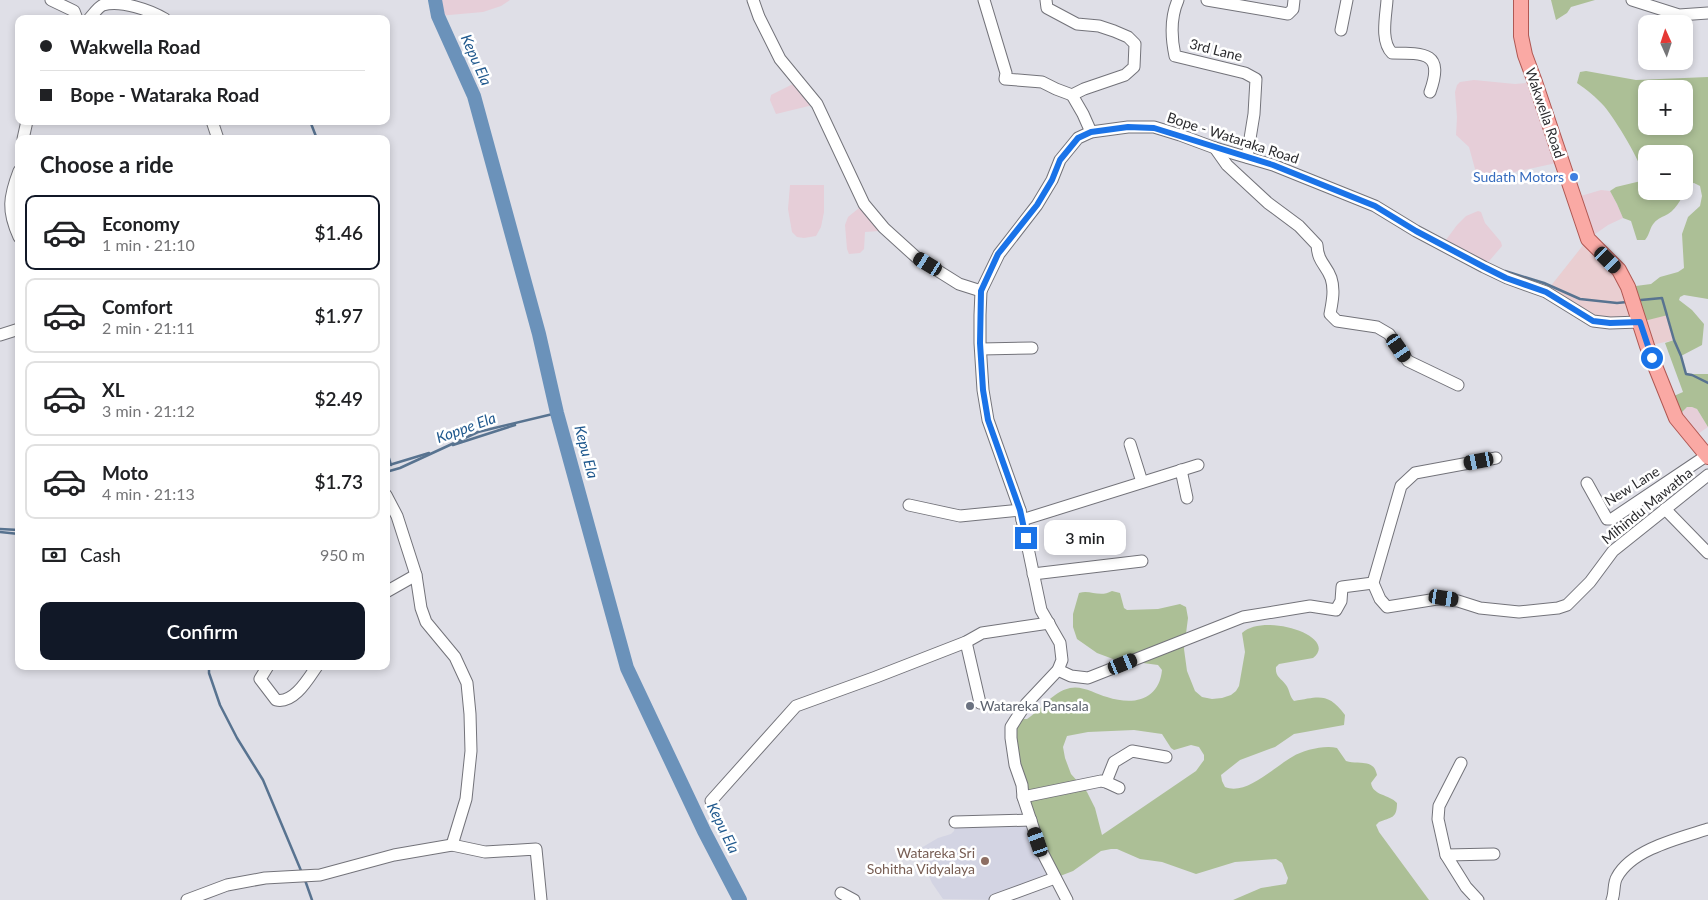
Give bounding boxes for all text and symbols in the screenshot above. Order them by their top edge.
north arrow [1638,15,1692,70]
map controls [1638,15,1693,200]
water label: Kepu Ela [458,31,496,88]
text: Wakwella Road [70,35,200,58]
street label: 3rd Lane [1188,35,1244,64]
street label: Wakwella Road [1522,65,1569,160]
button: + [1638,80,1693,135]
text: Bope - Wataraka Road [70,83,259,106]
street label: Bope - Wataraka Road [1165,108,1301,167]
button: − [1638,145,1693,200]
text: Choose a ride [40,151,174,178]
place label: Sudath Motors [1473,168,1564,185]
marker: Sudath Motors [1568,171,1580,183]
icon: car [42,210,87,255]
text: Economy [102,212,180,235]
text: $1.46 [314,221,363,244]
text: 1 min · 21:10 [102,235,195,254]
car [1592,244,1623,276]
car [911,250,944,278]
icon: car [42,293,87,338]
text: Comfort [102,295,173,318]
text: $1.97 [314,304,363,327]
text: 2 min · 21:11 [102,318,195,337]
car [1384,331,1413,365]
route start [1641,347,1663,369]
icon: car [42,376,87,421]
text: XL [102,378,125,401]
text: $2.49 [314,387,363,410]
text: 3 min · 21:12 [102,401,195,420]
water label: Koppe Ela [433,408,498,446]
water label: Kepu Ela [571,423,603,481]
car [1462,451,1495,471]
icon: car [42,459,87,504]
text: Moto [102,461,148,484]
street label: New Lane [1601,462,1662,509]
street label: Mihindu Mawatha [1598,464,1695,547]
text: $1.73 [314,470,363,493]
text: 4 min · 21:13 [102,484,195,503]
callout: 3 min [1044,520,1126,556]
route end [1015,527,1037,549]
text: 3 min [1065,528,1105,547]
icon: cash [40,541,68,569]
text: Cash [80,543,121,566]
text: 950 m [320,545,365,564]
car [1428,588,1459,608]
button: Confirm [40,602,365,660]
car [1106,651,1139,677]
place label: Watareka Pansala [980,697,1089,714]
marker: Watareka Pansala [964,700,976,712]
water label: Kepu Ela [704,799,744,856]
car [1026,825,1049,859]
place label: Watareka Sri Sohitha Vidyalaya [867,844,975,877]
marker: Watareka Sri Sohitha Vidyalaya [979,855,991,867]

